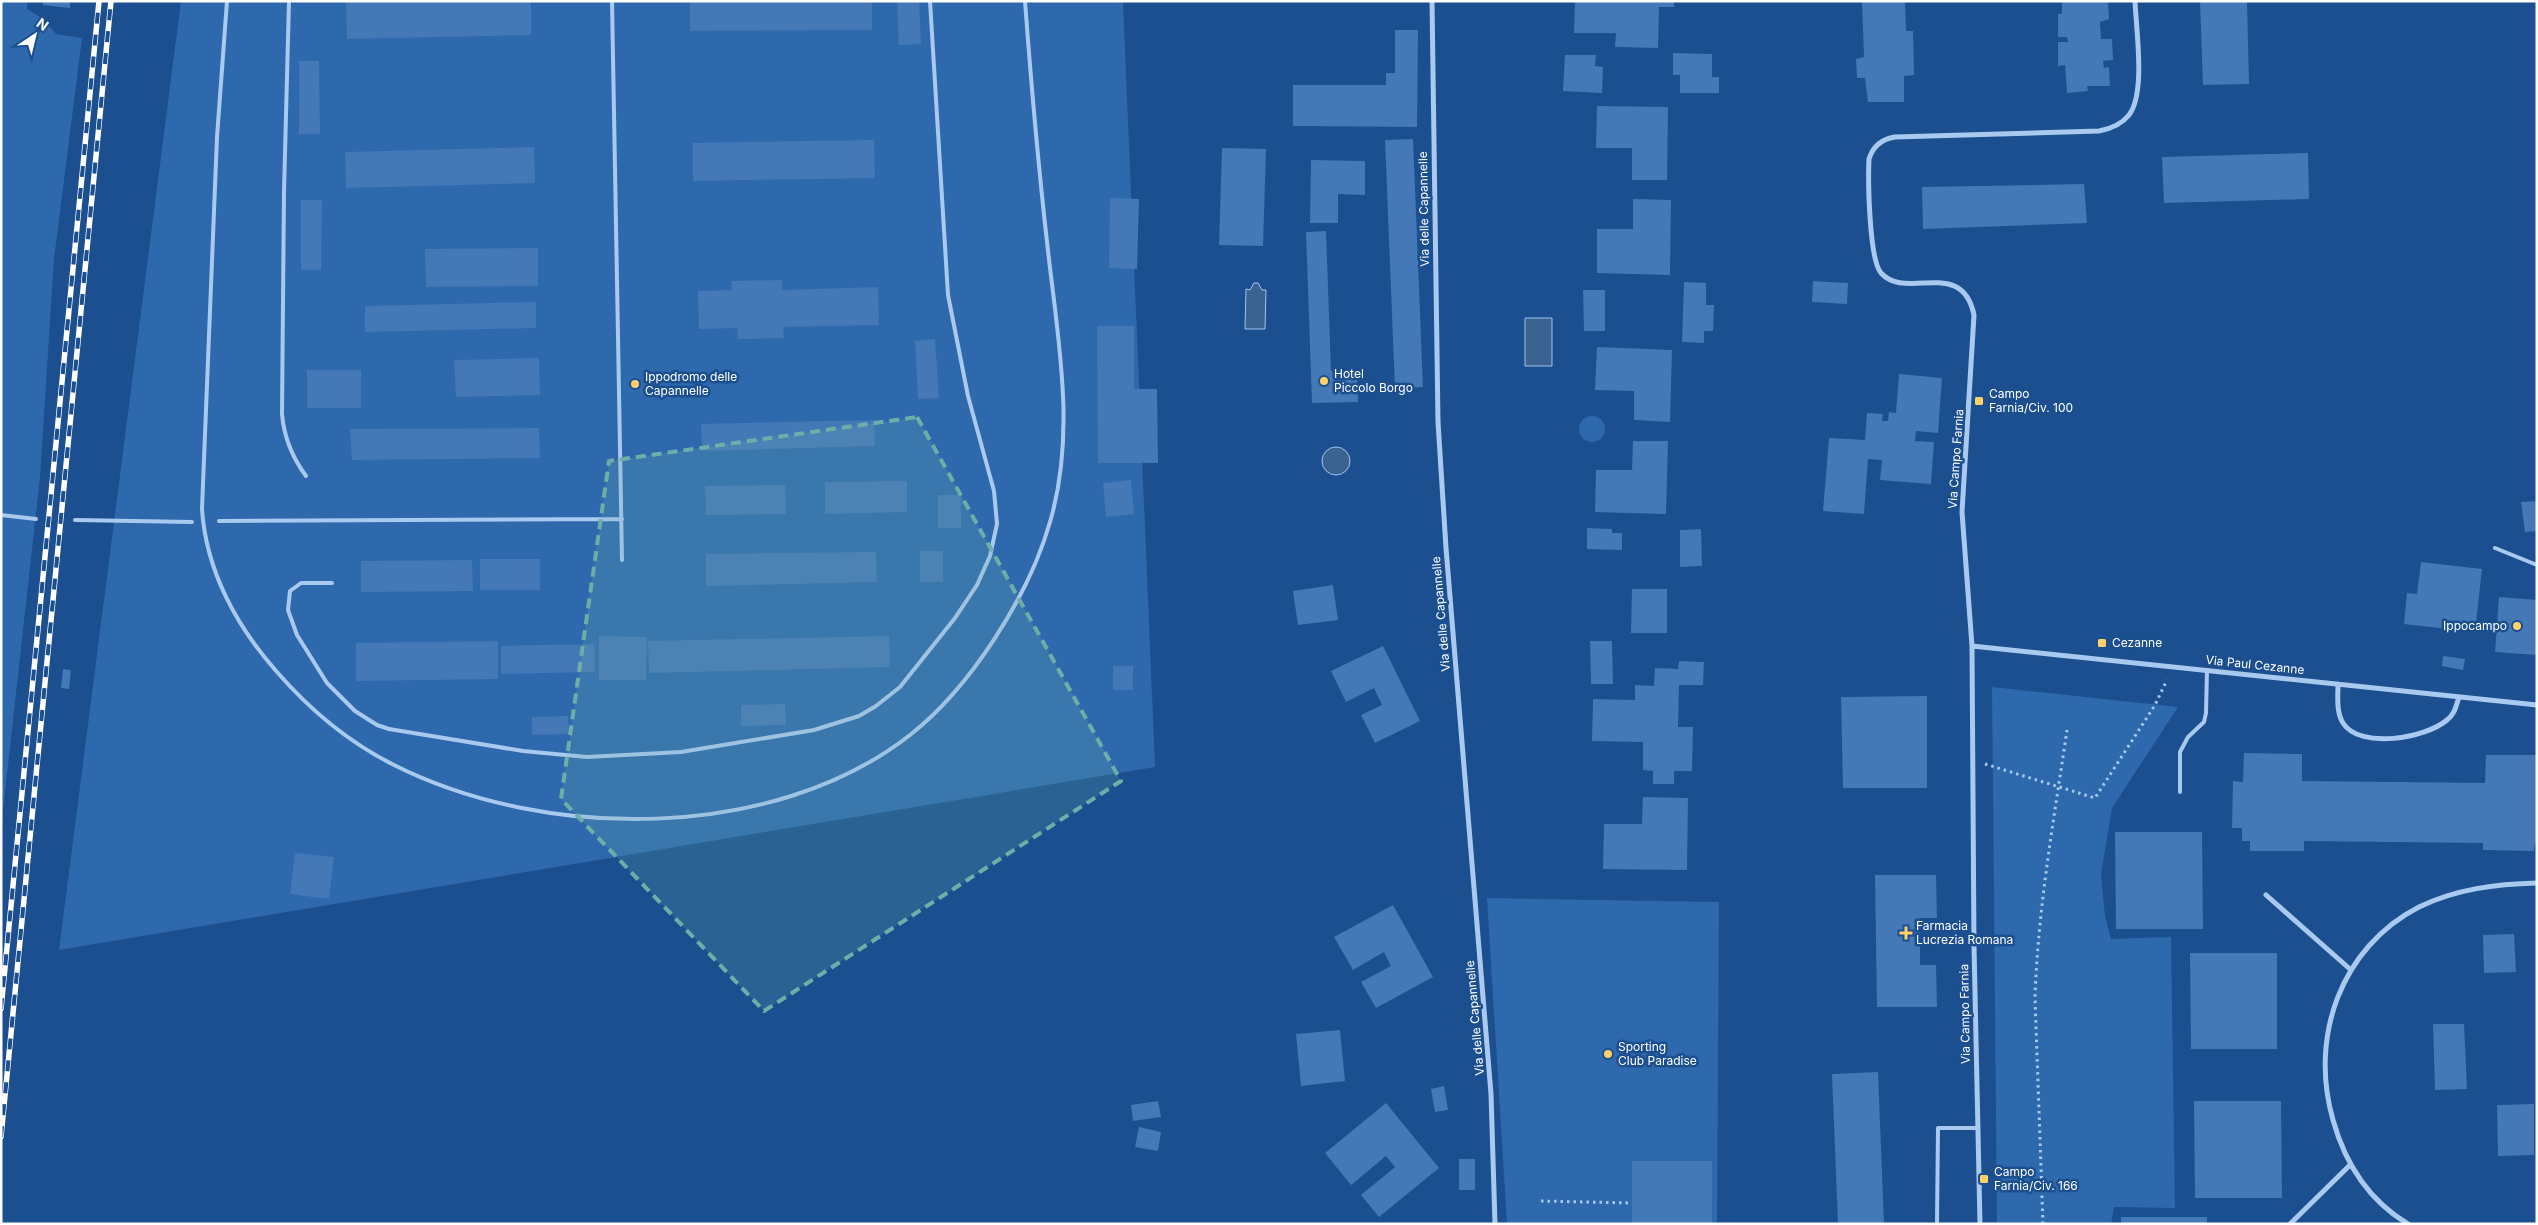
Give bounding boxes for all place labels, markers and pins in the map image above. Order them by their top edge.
place label: Hotel Piccolo Borgo [1334,366,1413,395]
place label: Ippodromo delle Capannelle [645,369,737,398]
marker: Hotel Piccolo Borgo [1318,375,1330,387]
marker: Ippodromo delle Capannelle [629,378,641,390]
place label: Campo Farnia/Civ. 100 [1989,386,2073,415]
marker: Campo Farnia/Civ. 100 [1973,395,1985,407]
place label: Ippocampo [2443,618,2507,633]
marker: Ippocampo [2511,620,2523,632]
place label: Cezanne [2112,635,2162,650]
marker: Cezanne [2096,637,2108,649]
place label: Farmacia Lucrezia Romana [1916,918,2013,947]
marker: Farmacia Lucrezia Romana [1900,927,1912,939]
place label: Sporting Club Paradise [1618,1039,1697,1068]
marker: Sporting Club Paradise [1602,1048,1614,1060]
place label: Campo Farnia/Civ. 166 [1994,1164,2078,1193]
marker: Campo Farnia/Civ. 166 [1978,1173,1990,1185]

